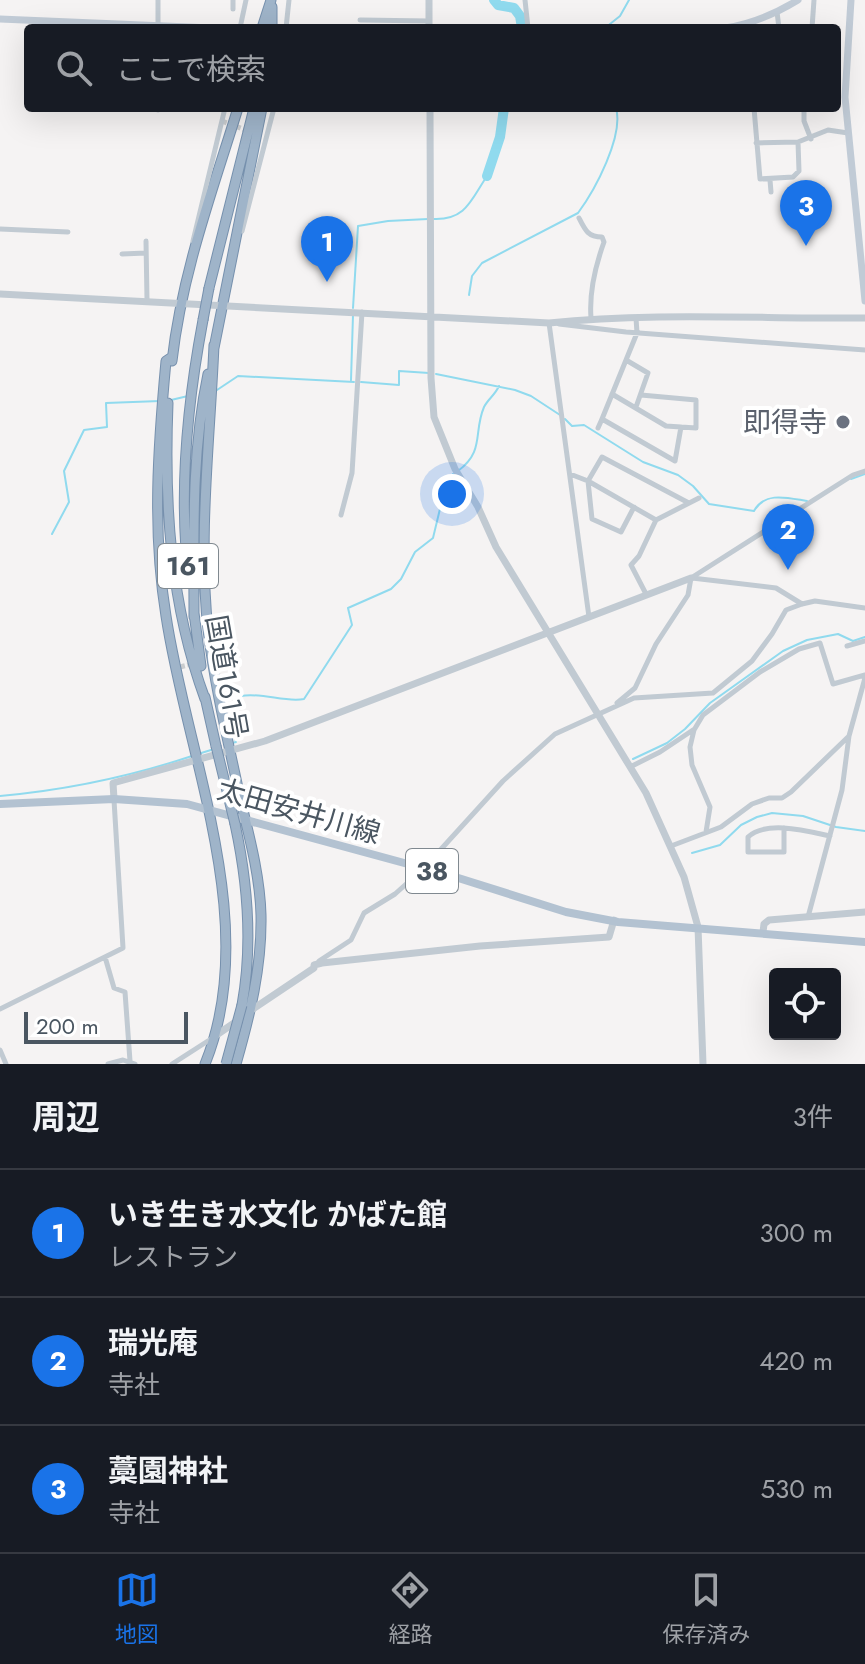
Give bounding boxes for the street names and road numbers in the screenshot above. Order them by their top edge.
road number: 161 [158,544,218,588]
street label: 国道161号 [195,612,258,742]
street label: 太田安井川線 [212,769,385,854]
road number: 38 [406,849,458,893]

